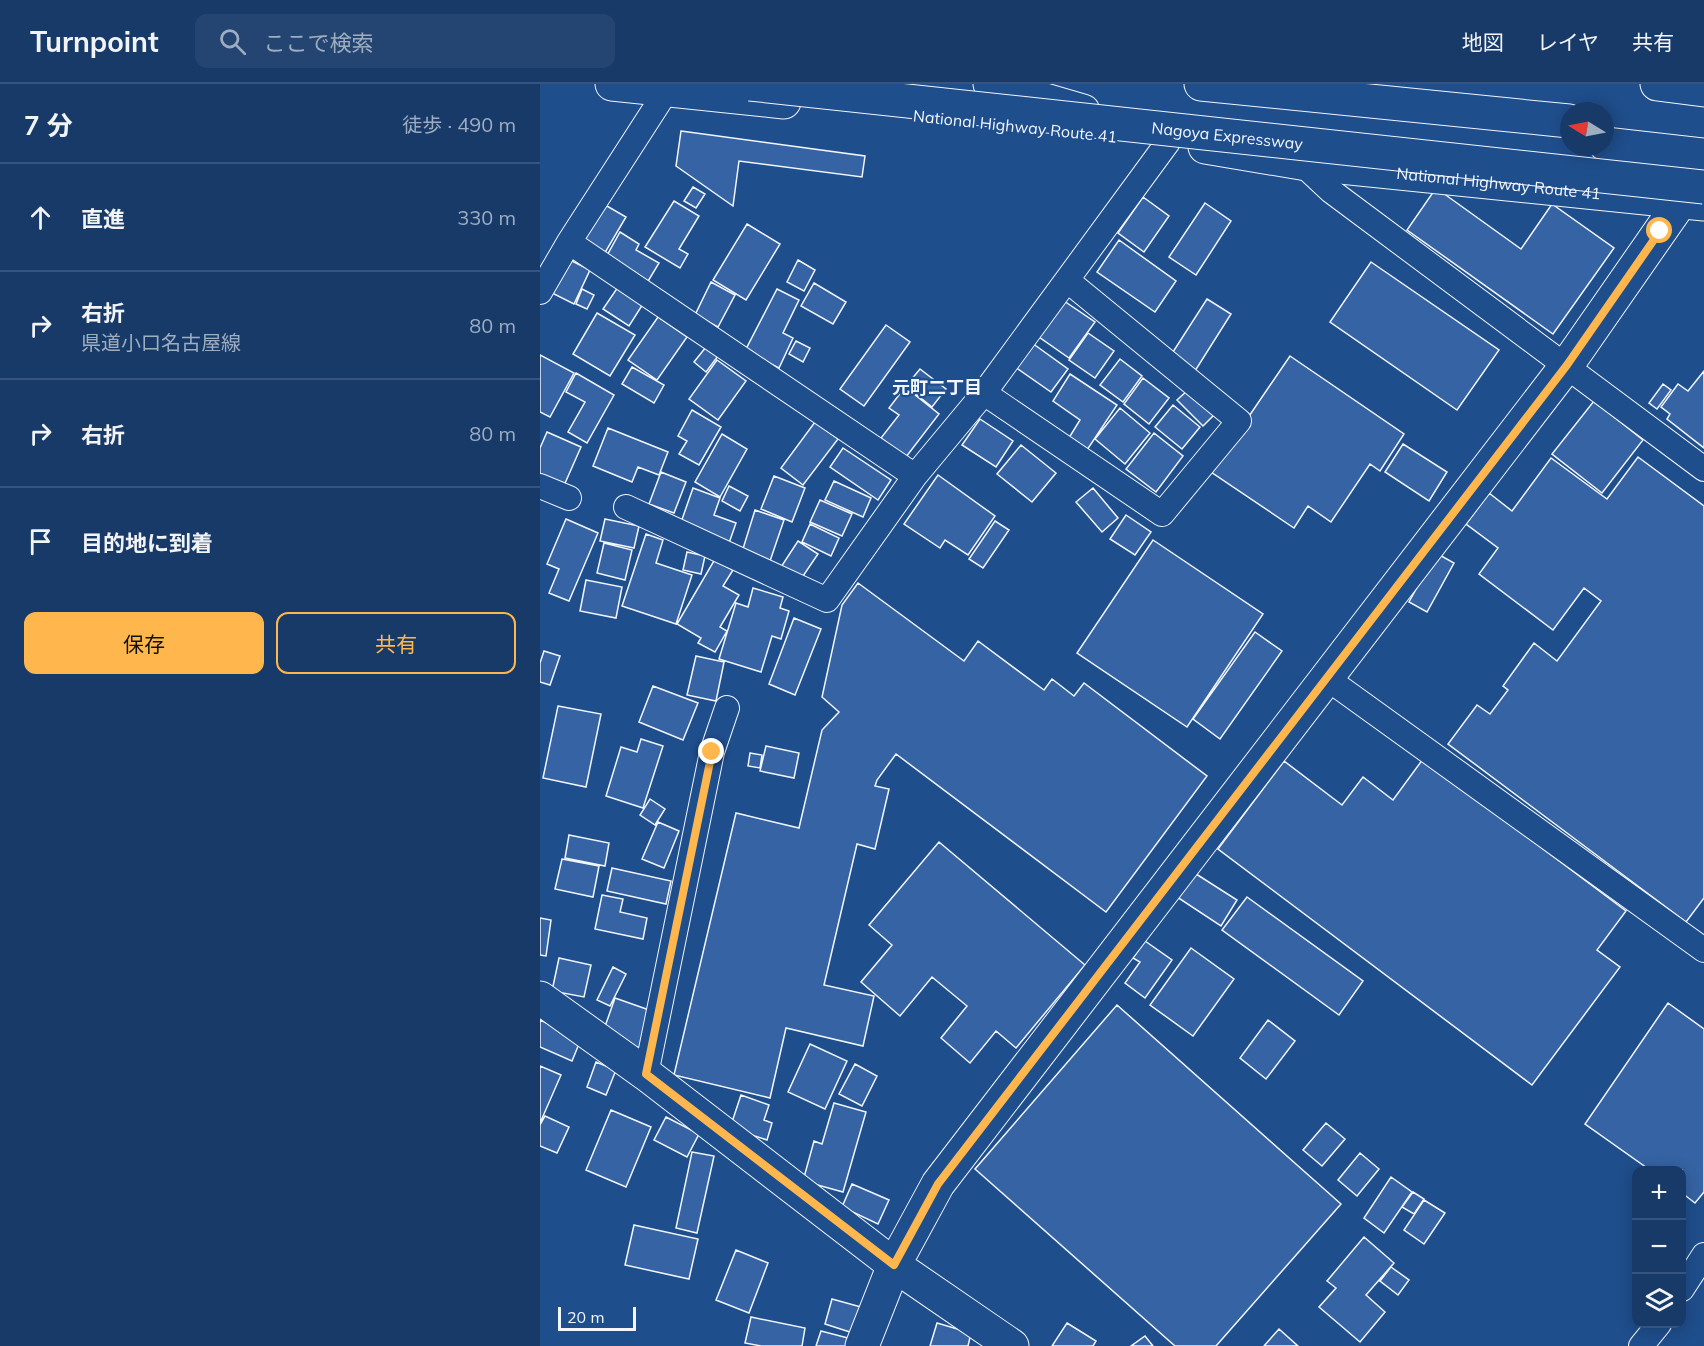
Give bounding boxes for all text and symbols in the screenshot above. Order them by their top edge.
search box [195,14,615,68]
text: Turnpoint [30,24,159,59]
icon: search [216,25,249,58]
text: ここで検索 [264,29,374,57]
text: 地図 [1462,29,1504,55]
text: レイヤ [1537,29,1599,55]
text: 共有 [1632,29,1674,55]
north arrow [1560,102,1614,156]
street label: National Highway Route 41 [912,105,1118,147]
text: 7 分 [24,109,73,142]
text: 徒歩 · 490 m [402,112,516,137]
street label: Nagoya Expressway [1151,117,1304,154]
street label: National Highway Route 41 [1396,163,1602,203]
icon: ahead [24,201,57,234]
text: 直進 [81,205,125,233]
text: 330 m [457,205,516,230]
route start [1646,217,1672,243]
text: 右折 [81,299,125,327]
icon: right [24,309,57,342]
text: 80 m [469,313,516,338]
text: 県道小口名古屋線 [81,330,241,355]
district label: 元町二丁目 [892,376,982,399]
icon: right [24,417,57,450]
text: 右折 [81,421,125,449]
text: 80 m [469,421,516,446]
icon: arrive [24,525,57,558]
text: 目的地に到着 [81,529,213,557]
button: 保存 [24,612,264,674]
button: 共有 [276,612,516,674]
route end [698,738,724,764]
map controls [1632,1166,1686,1328]
button: + [1632,1166,1686,1220]
button: − [1632,1220,1686,1274]
button: layers [1632,1274,1686,1328]
scale bar [558,1304,636,1332]
text: 20 m [567,1307,604,1327]

